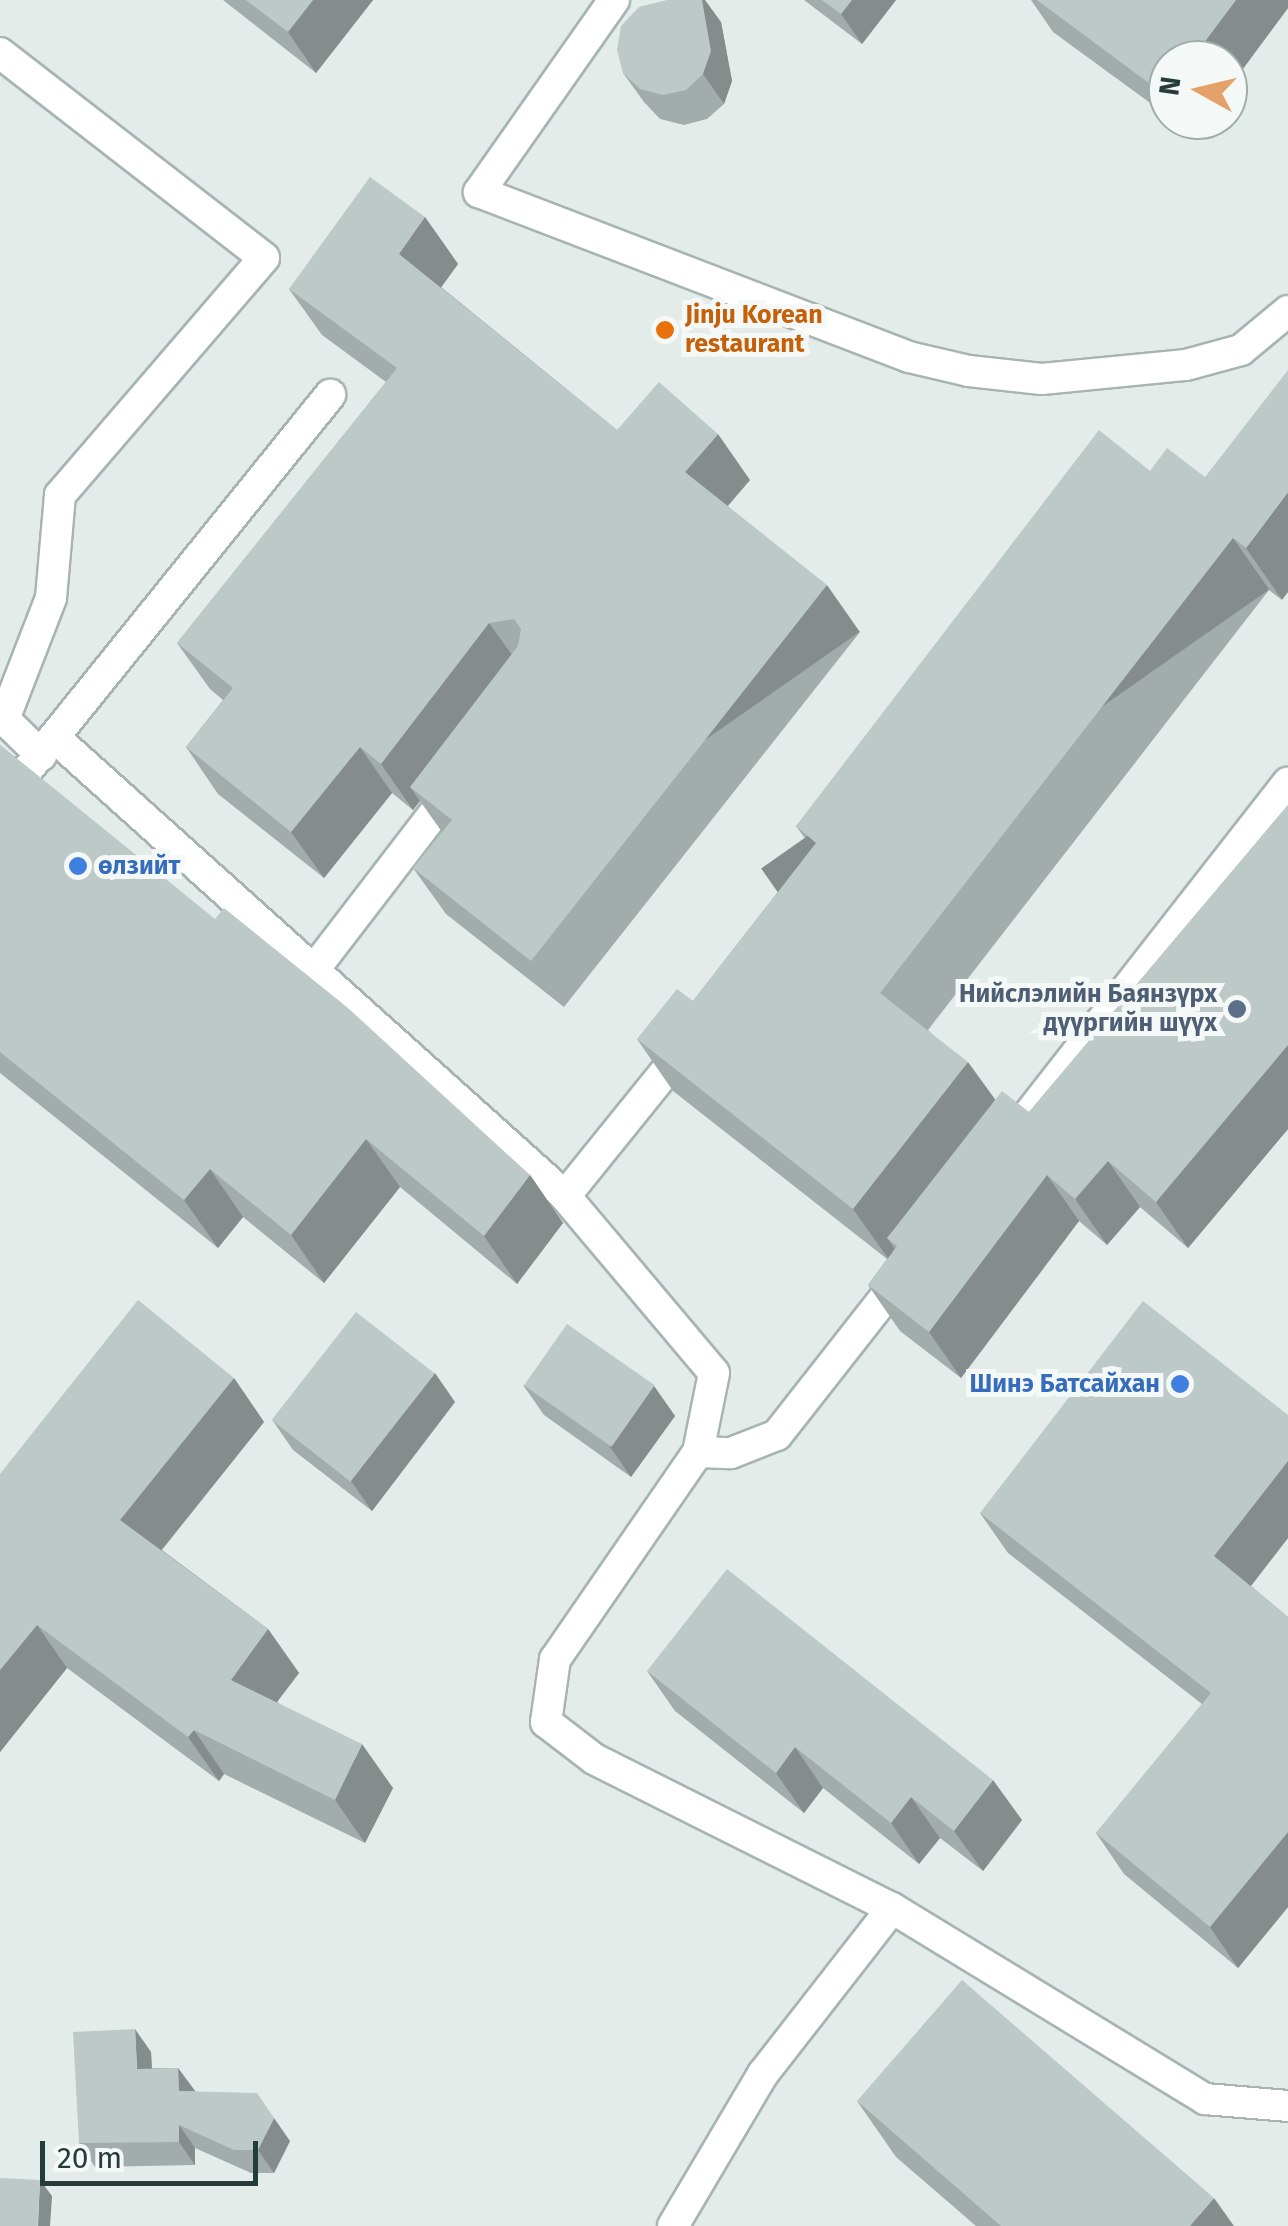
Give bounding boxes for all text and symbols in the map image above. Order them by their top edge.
north arrow [1148,40,1248,140]
text: N [1152,75,1187,98]
place label: Jinju Korean restaurant [685,301,823,360]
marker: Jinju Korean restaurant [654,319,676,341]
place label: өлзийт [98,851,180,881]
marker: өлзийт [67,855,89,877]
place label: Нийслэлийн Баянзүрх дүүргийн шүүх [959,980,1217,1039]
marker: Нийслэлийн Баянзүрх дүүргийн шүүх [1226,998,1248,1020]
place label: Шинэ Батсайхан [970,1369,1160,1399]
marker: Шинэ Батсайхан [1169,1373,1191,1395]
scale bar [45,2121,262,2183]
text: 20 m [57,2140,122,2176]

